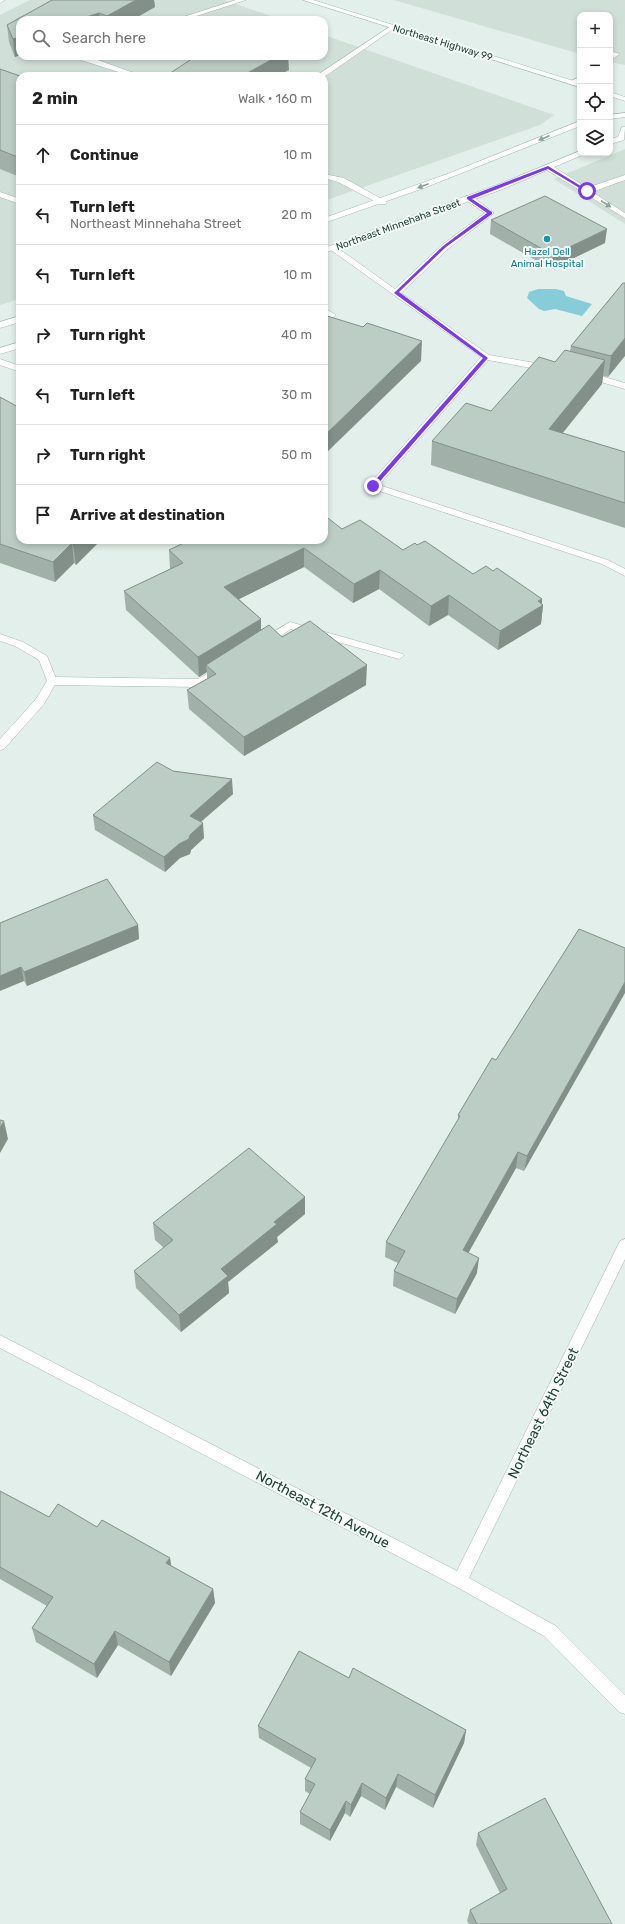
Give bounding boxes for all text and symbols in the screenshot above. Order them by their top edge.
map controls [577,12,613,156]
button: + [577,12,613,48]
search box [16,16,328,60]
street label: Northeast Highway 99 [391,22,494,64]
icon: search [30,27,52,49]
text: Search here [62,29,146,47]
button: − [577,48,613,84]
button: locate [577,84,613,120]
text: 2 min [32,88,78,108]
text: Walk · 160 m [238,91,312,106]
button: layers [577,120,613,156]
one-way arrow [539,135,550,141]
icon: ahead [32,144,54,166]
text: Continue [70,146,139,164]
text: 10 m [283,147,312,162]
route start [578,182,596,200]
one-way arrow [417,184,429,190]
street label: Northeast Minnehaha Street [334,197,462,253]
text: Turn left [70,198,135,216]
one-way arrow [600,200,612,207]
icon: left [32,204,54,226]
text: 20 m [281,207,312,222]
text: Northeast Minnehaha Street [70,216,241,231]
marker: Hazel Dell Animal Hospital [542,234,552,244]
place label: Hazel Dell Animal Hospital [511,246,583,270]
icon: left [32,264,54,286]
text: Turn left [70,266,135,284]
text: 10 m [283,267,312,282]
icon: right [32,324,54,346]
text: Turn right [70,326,145,344]
text: 40 m [281,327,312,342]
icon: left [32,384,54,406]
text: Turn left [70,386,135,404]
text: 30 m [281,387,312,402]
icon: right [32,444,54,466]
text: Turn right [70,446,145,464]
text: 50 m [281,447,312,462]
route end [364,477,382,495]
icon: arrive [32,504,54,526]
text: Arrive at destination [70,506,225,524]
street label: Northeast 64th Street [504,1344,583,1482]
street label: Northeast 12th Avenue [253,1467,393,1552]

